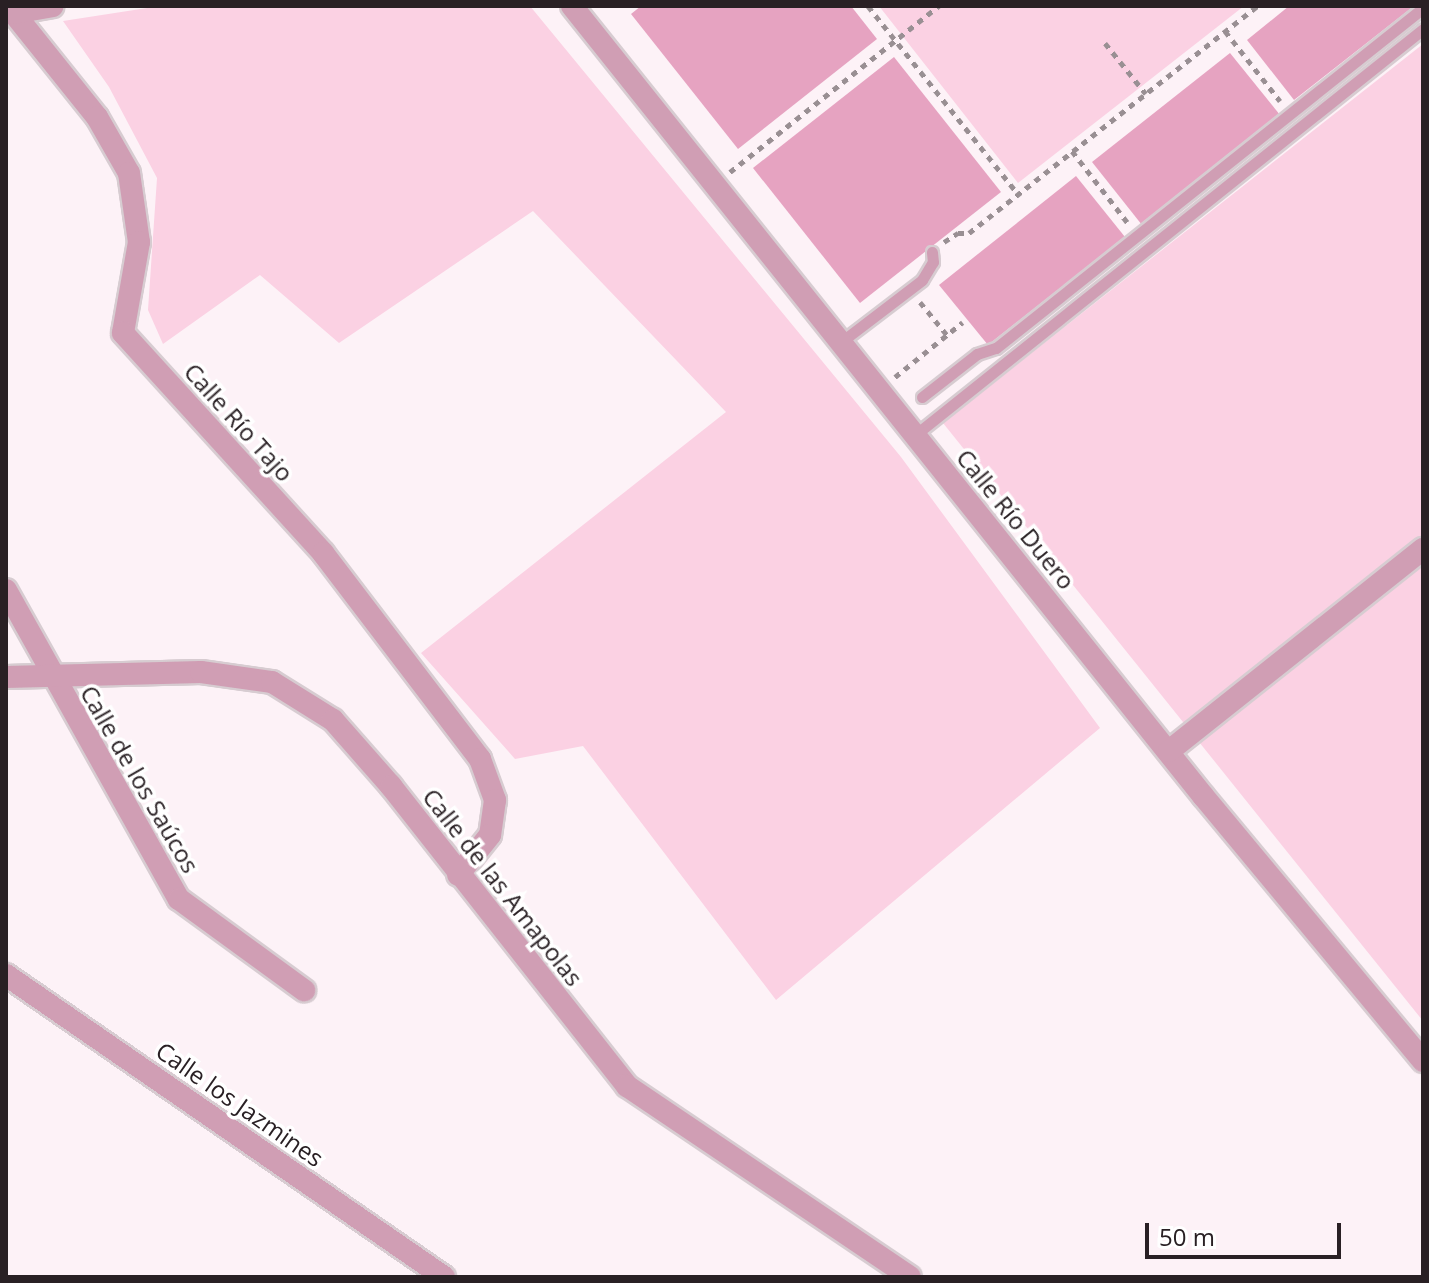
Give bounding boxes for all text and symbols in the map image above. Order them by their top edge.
street label: Calle Río Tajo [178,357,300,487]
street label: Calle Río Duero [951,443,1081,595]
street label: Calle de los Saúcos [75,680,205,878]
street label: Calle de las Amapolas [417,783,589,991]
street label: Calle los Jazmines [151,1036,329,1172]
scale bar [1149,1207,1345,1257]
text: 50 m [1159,1220,1215,1253]

